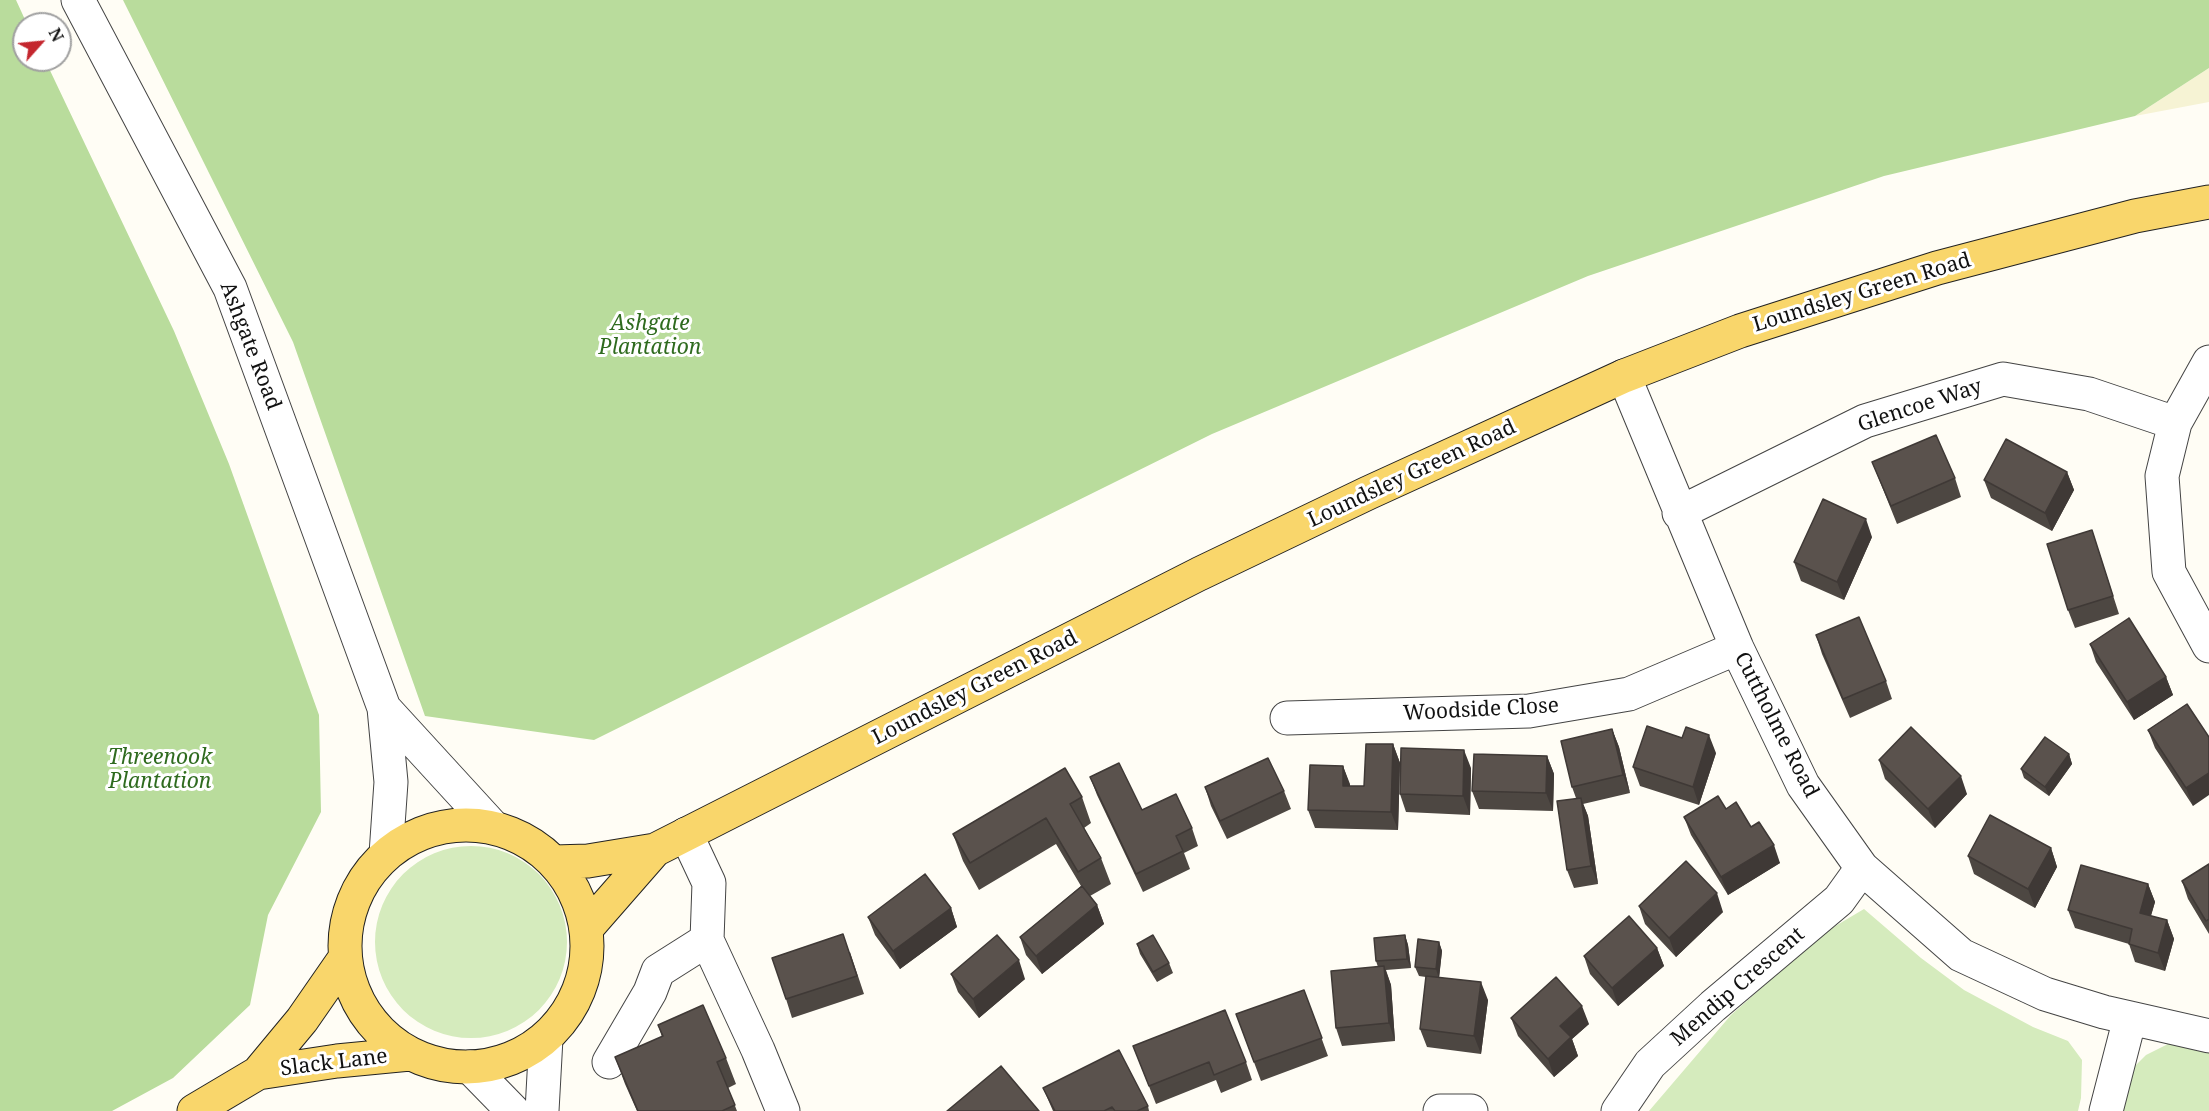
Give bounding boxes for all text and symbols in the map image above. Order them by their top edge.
north arrow [12,12,72,72]
text: N [44,24,69,45]
street label: Loundsley Green Road [1750,248,1974,338]
street label: Ashgate Road [214,278,286,414]
park label: Ashgate Plantation [599,311,701,361]
street label: Glencoe Way [1855,374,1985,438]
street label: Loundsley Green Road [1304,415,1520,533]
street label: Loundsley Green Road [868,625,1082,751]
street label: Cuttholme Road [1728,648,1824,802]
street label: Woodside Close [1403,693,1559,727]
park label: Threenook Plantation [108,745,212,795]
street label: Mendip Crescent [1666,922,1810,1052]
street label: Slack Lane [279,1044,389,1082]

